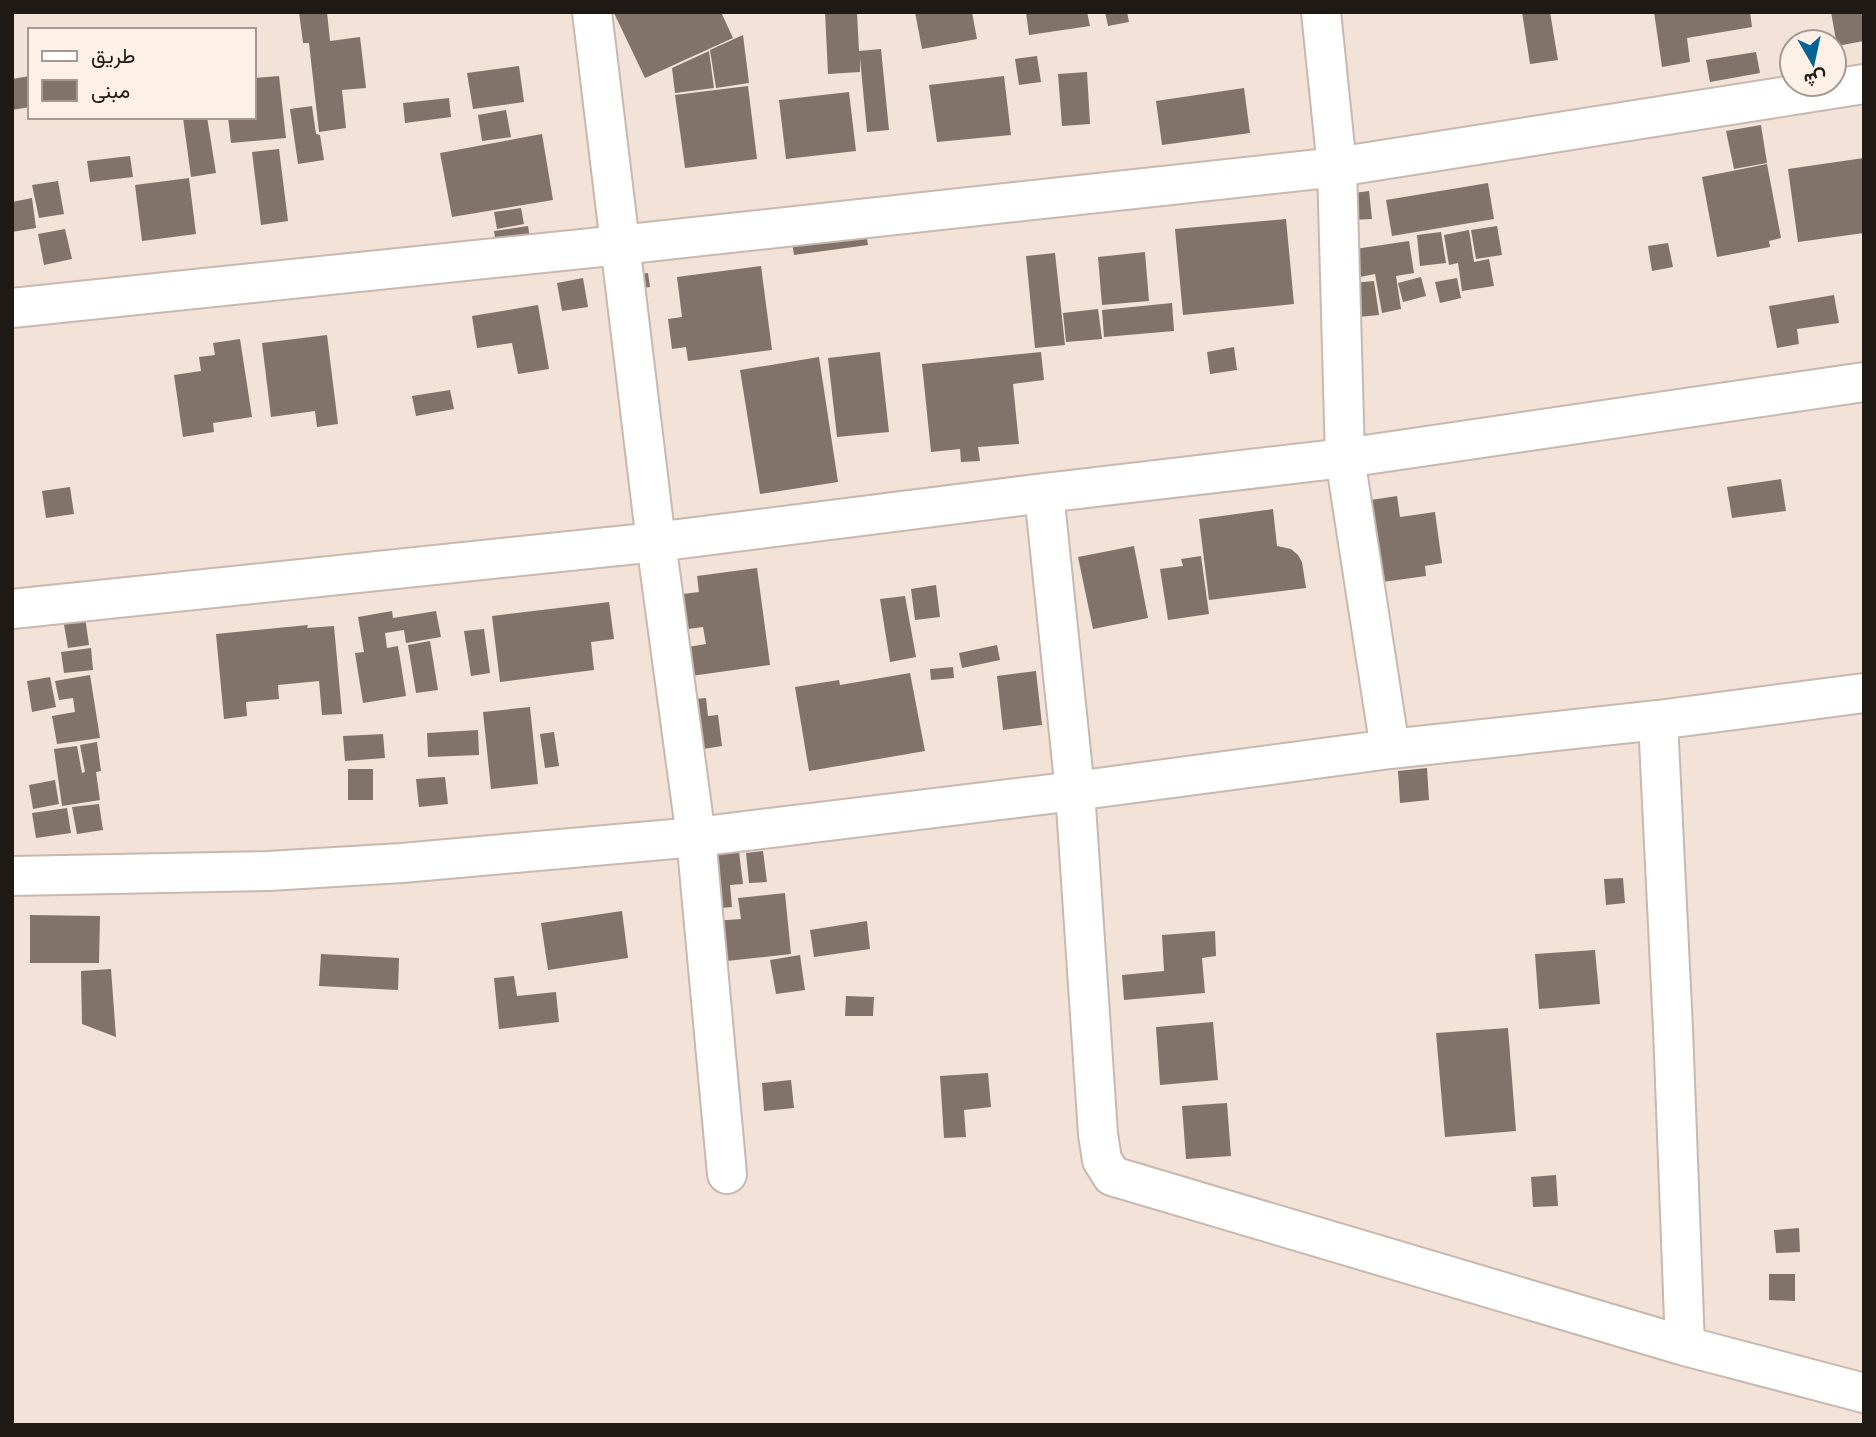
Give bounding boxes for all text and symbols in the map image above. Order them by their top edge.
legend [28,28,256,119]
north arrow [1778,28,1848,98]
text: طريق [91,41,136,69]
text: ش [1802,66,1829,93]
text: مبنى [91,76,130,104]

